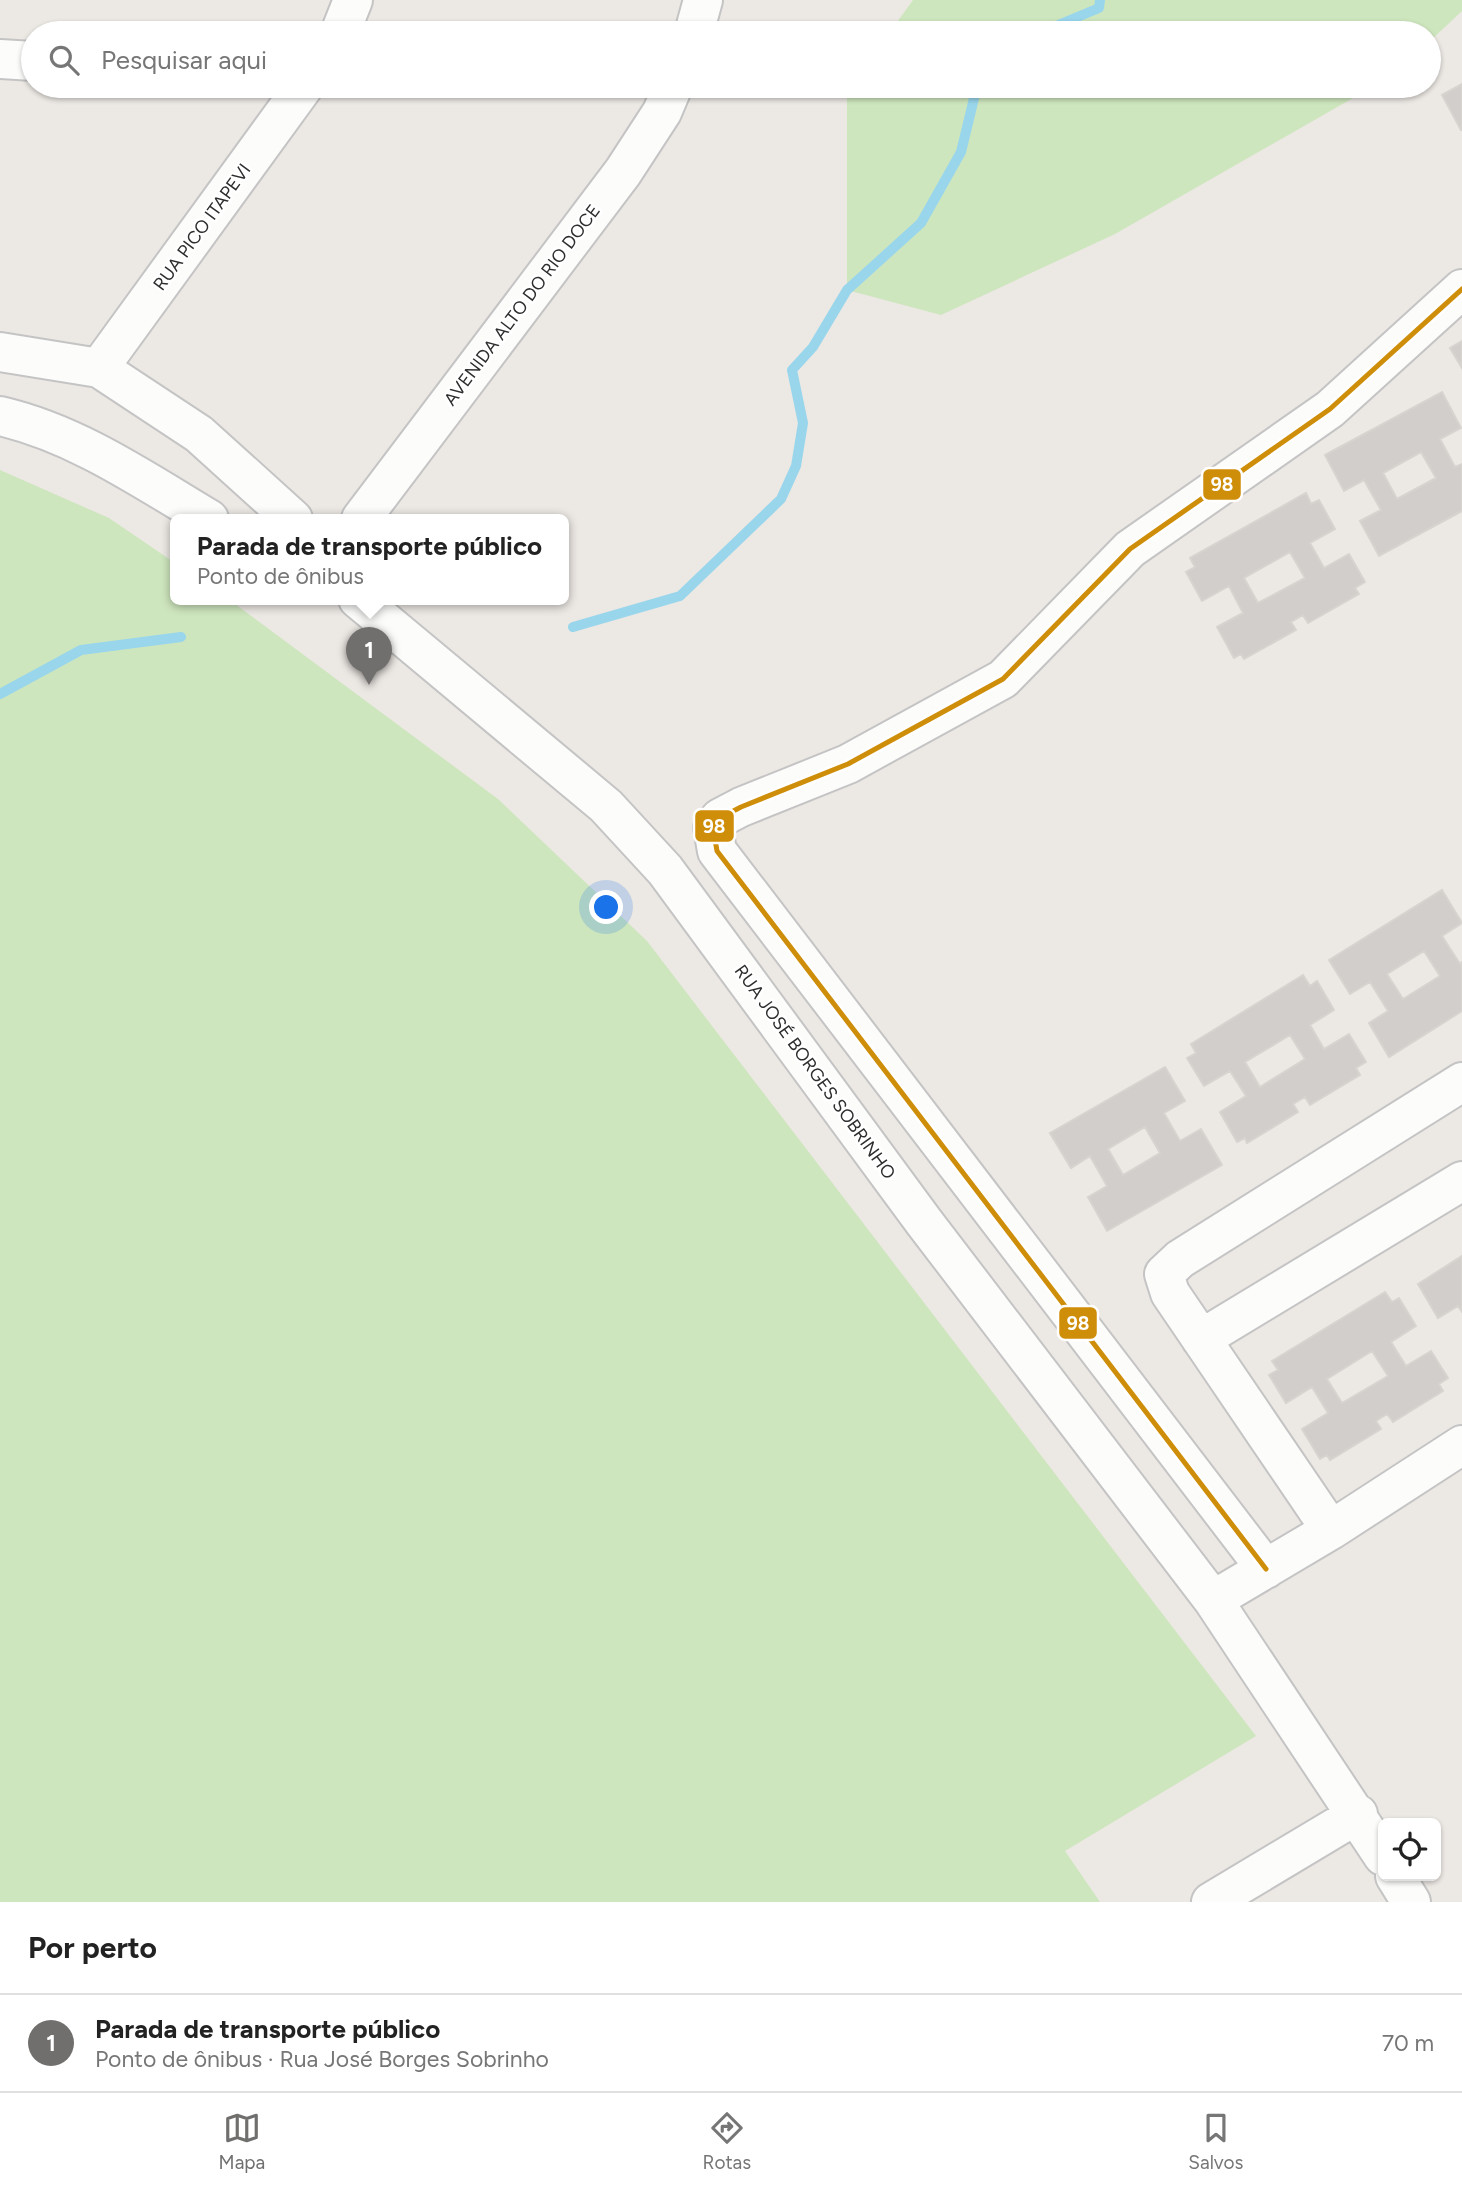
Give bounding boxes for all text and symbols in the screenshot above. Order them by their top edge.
search box [21,21,1441,98]
icon: search [45,41,83,79]
text: Pesquisar aqui [101,44,267,76]
street label: RUA PICO ITAPEVI [149,159,255,295]
street label: AVENIDA ALTO DO RIO DOCE [439,200,605,410]
line badge: 98 [1202,468,1242,501]
text: 98 [1211,473,1233,496]
popup [170,514,569,605]
text: Parada de transporte público [197,530,542,562]
text: Ponto de ônibus [197,562,364,590]
pin: 1 [346,627,392,685]
line badge: 98 [694,809,735,843]
text: 98 [703,815,725,838]
your location [589,890,623,924]
street label: RUA JOSÉ BORGES SOBRINHO [730,960,900,1184]
line badge: 98 [1058,1306,1098,1340]
text: 98 [1067,1312,1089,1335]
map controls [1378,1818,1441,1881]
button: locate [1378,1818,1441,1881]
text: Por perto [28,1929,157,1966]
text: Parada de transporte público [95,2013,440,2045]
text: 1 [46,2029,56,2057]
text: 70 m [1382,2029,1434,2057]
text: Ponto de ônibus · Rua José Borges Sobrinho [95,2045,549,2073]
tab: Mapa [219,2109,265,2174]
tab: Rotas [702,2109,751,2174]
tab: Salvos [1188,2109,1243,2174]

